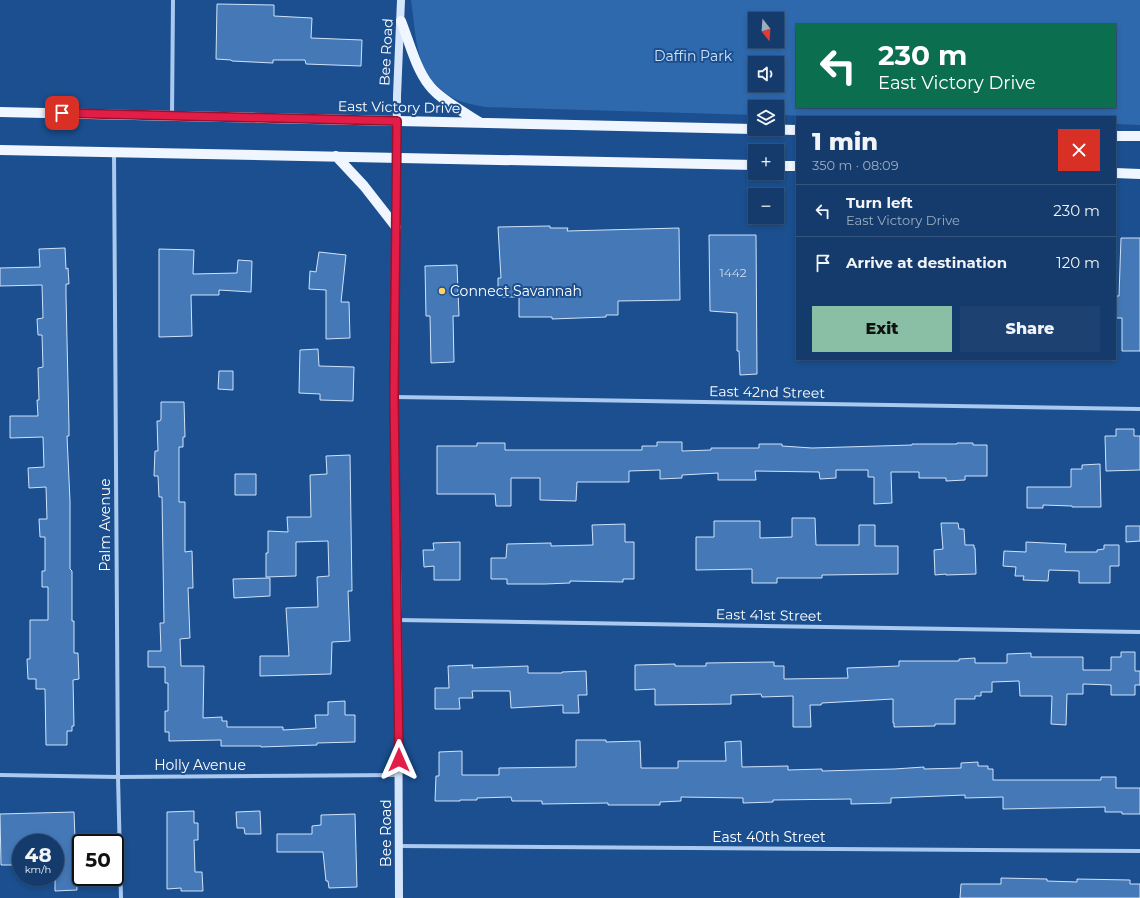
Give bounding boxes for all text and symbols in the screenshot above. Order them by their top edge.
north arrow [748,12,784,48]
map controls [748,12,784,224]
street label: Bee Road [375,18,397,86]
text: 230 m [878,38,967,72]
icon: left [812,40,864,92]
park label: Daffin Park [654,47,733,65]
button: sound [748,56,784,92]
text: East Victory Drive [878,72,1036,94]
pin [45,96,79,130]
street label: East Victory Drive [338,97,460,117]
button: layers [748,100,784,136]
icon: arrive [51,102,73,124]
text: 1 min [812,127,878,156]
button: close [1058,129,1100,171]
button: + [748,144,784,180]
text: 350 m · 08:09 [812,157,899,173]
button: − [748,188,784,224]
text: Turn left [846,193,913,212]
icon: left [812,200,834,222]
text: 230 m [1053,201,1100,220]
text: East Victory Drive [846,212,960,228]
icon: arrive [812,252,834,274]
text: Arrive at destination [846,253,1007,272]
text: 120 m [1056,253,1100,272]
house number: 1442 [720,265,747,280]
place label: Connect Savannah [450,282,582,300]
marker: Connect Savannah [437,286,447,296]
button: Exit [812,306,952,352]
button: Share [960,306,1100,352]
street label: East 42nd Street [709,382,825,402]
street label: Palm Avenue [96,478,114,572]
street label: East 41st Street [716,605,823,625]
position arrow [378,739,420,781]
street label: Holly Avenue [154,756,246,774]
street label: Bee Road [377,799,395,867]
street label: East 40th Street [712,828,826,846]
speed limit sign: 50 [72,834,124,886]
text: 48 [24,843,52,867]
text: km/h [25,863,51,876]

